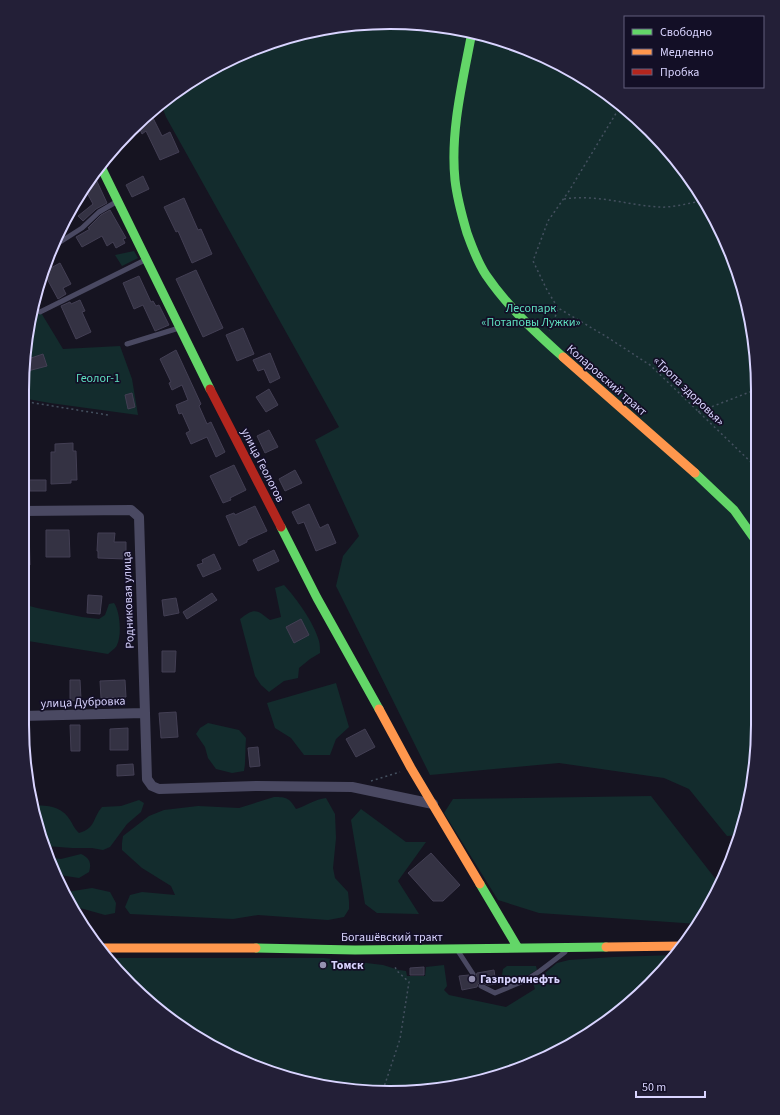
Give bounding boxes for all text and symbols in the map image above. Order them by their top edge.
legend [624,16,764,88]
text: Свободно [660,24,712,41]
text: Медленно [660,44,714,61]
text: Пробка [660,64,699,81]
park label: Лесопарк «Потаповы Лужки» [481,300,581,331]
street label: Коларовский тракт [563,341,651,420]
street label: «Тропа здоровья» [649,353,728,430]
park label: Геолог-1 [76,370,120,387]
street label: улица Геологов [237,425,288,505]
street label: Родниковая улица [118,551,139,649]
street label: улица Дубровка [40,693,126,712]
street label: Богашёвский тракт [341,929,443,946]
place label: Томск [331,957,364,974]
marker: Томск [318,960,328,970]
place label: Газпромнефть [480,971,560,988]
marker: Газпромнефть [467,974,477,984]
scale bar [636,1073,705,1099]
text: 50 m [642,1079,666,1096]

